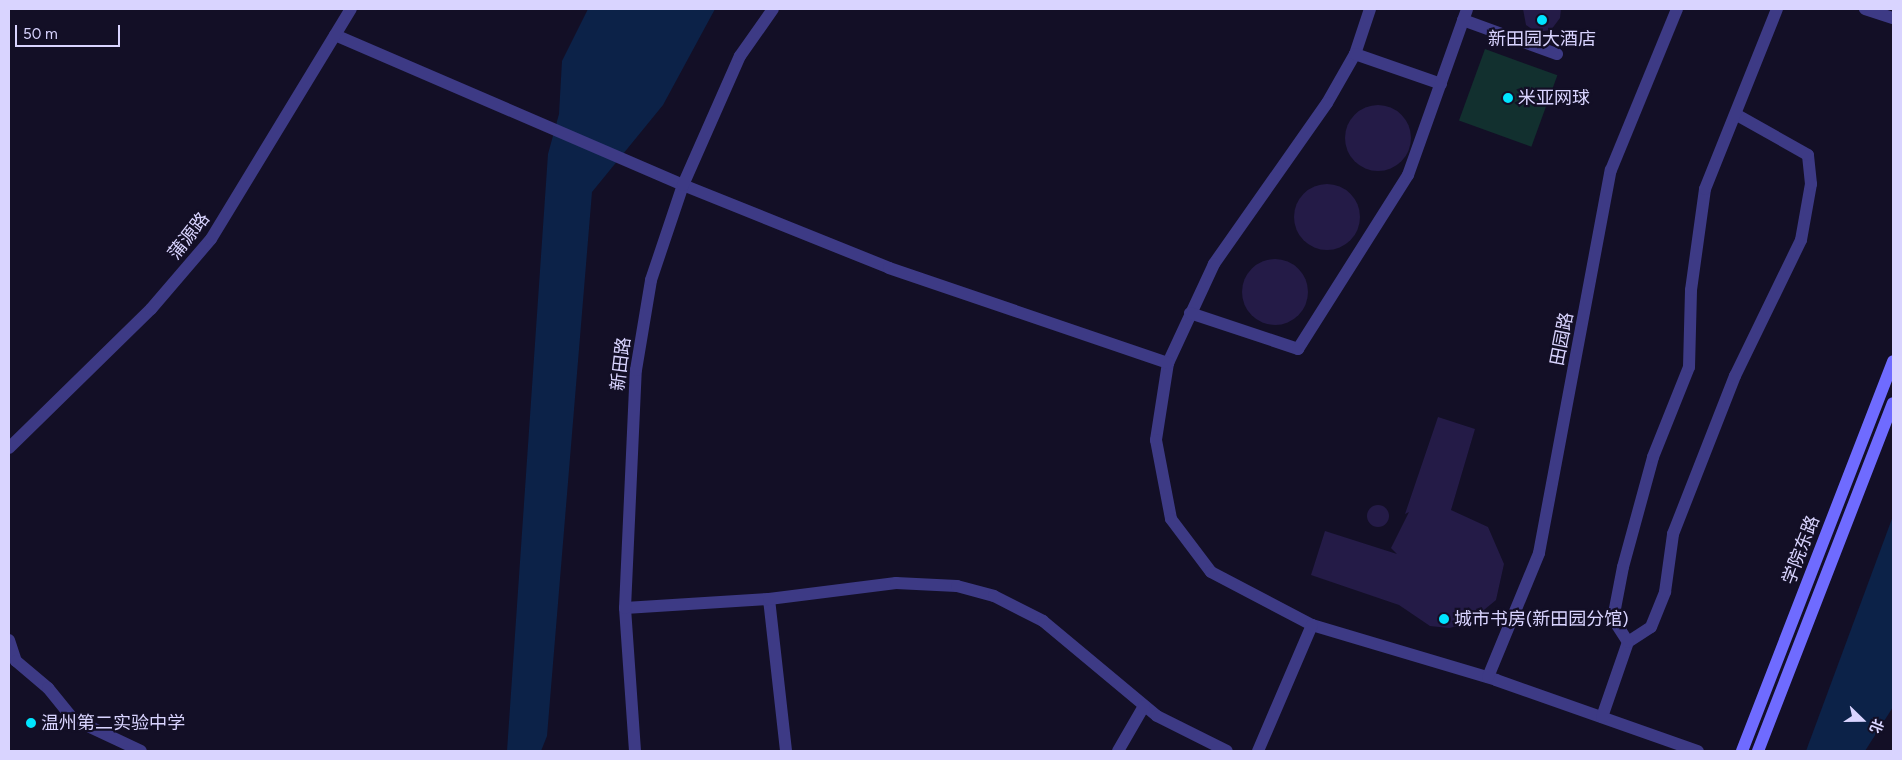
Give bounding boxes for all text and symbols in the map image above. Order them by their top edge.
marker: 新田园大酒店 [1536,14,1548,26]
scale bar [18,15,122,47]
text: 50 m [23,25,58,43]
place label: 新田园大酒店 [1488,28,1596,50]
place label: 米亚网球 [1518,87,1590,109]
marker: 米亚网球 [1502,92,1514,104]
street label: 蒲源路 [164,208,214,264]
street label: 田园路 [1546,310,1578,368]
street label: 新田路 [607,336,635,392]
street label: 学院东路 [1778,513,1824,587]
place label: 城市书房(新田园分馆) [1454,608,1629,630]
marker: 城市书房(新田园分馆) [1438,613,1450,625]
north arrow [1837,695,1887,745]
place label: 温州第二实验中学 [41,712,185,734]
text: 北 [1866,716,1887,735]
marker: 温州第二实验中学 [25,717,37,729]

